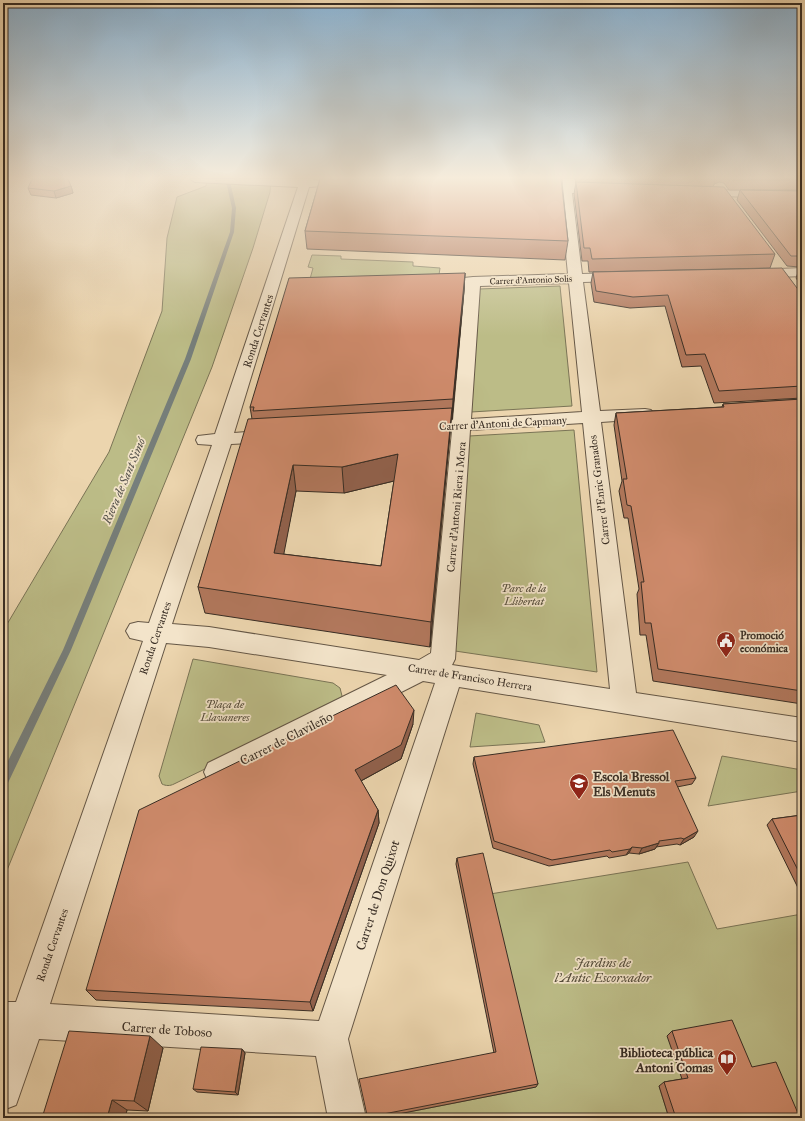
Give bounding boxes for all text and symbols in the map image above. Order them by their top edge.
street label: Carrer d'Antonio Solis [490,273,572,286]
street label: Ronda Cervantes [240,293,276,369]
street label: Carrer d'Antoni de Capmany [439,414,568,433]
street label: Carrer d'Enric Granados [586,434,613,545]
water label: Riera de Sant Simó [99,435,149,527]
street label: Carrer d'Antoni Riera i Mora [444,441,469,573]
park label: Parc de la Llibertat [502,582,546,608]
street label: Ronda Cervantes [137,600,174,676]
place label: Promoció económica [740,629,788,655]
public building icon: Promoció económica [715,630,737,658]
street label: Carrer de Francisco Herrera [407,661,533,694]
park label: Plaça de Llavaneres [200,698,250,724]
street label: Carrer de Clavileño [237,708,336,769]
place label: Escola Bressol Els Menuts [593,769,670,800]
school or university icon: Escola Bressol Els Menuts [568,772,590,800]
street label: Carrer de Don Quixot [353,838,403,953]
street label: Ronda Cervantes [34,907,71,983]
park label: Jardins de l'Antic Escorxador [554,955,652,986]
street label: Carrer de Toboso [121,1019,213,1041]
place label: Biblioteca pública Antoni Comas [620,1045,714,1076]
library icon: Biblioteca pública Antoni Comas [716,1048,738,1076]

